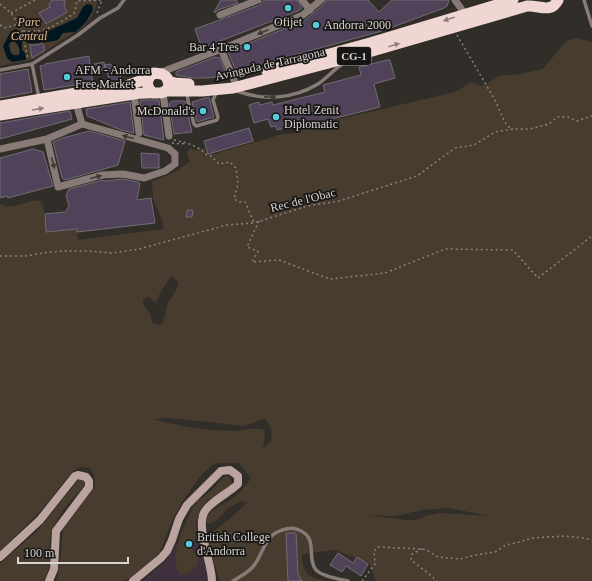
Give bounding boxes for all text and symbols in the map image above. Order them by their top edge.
marker: Ofijet [283,3,293,13]
park label: Parc Central [11,15,48,43]
place label: Ofijet [274,15,303,29]
one-way arrow [443,16,455,22]
place label: Andorra 2000 [324,18,391,32]
marker: Andorra 2000 [311,20,321,30]
one-way arrow [257,29,268,35]
place label: Bar 4 Tres [189,40,239,54]
marker: Bar 4 Tres [242,42,252,52]
one-way arrow [388,42,400,48]
street label: Avinguda de Tarragona [214,44,327,83]
road number: CG-1 [337,47,371,65]
place label: AFM - Andorra Free Market [75,63,151,91]
marker: AFM - Andorra Free Market [62,72,72,82]
one-way arrow [264,94,277,100]
place label: Hotel Zenit Diplomatic [284,103,340,131]
place label: McDonald's [137,104,195,118]
one-way arrow [32,106,45,112]
marker: McDonald's [198,106,208,116]
marker: Hotel Zenit Diplomatic [271,112,281,122]
one-way arrow [122,133,134,139]
one-way arrow [50,157,56,169]
one-way arrow [90,174,102,180]
street label: Rec de l'Obac [269,185,337,215]
place label: British College d'Andorra [197,530,270,558]
scale bar [18,539,128,565]
marker: British College d'Andorra [184,539,194,549]
text: 100 m [24,546,55,560]

